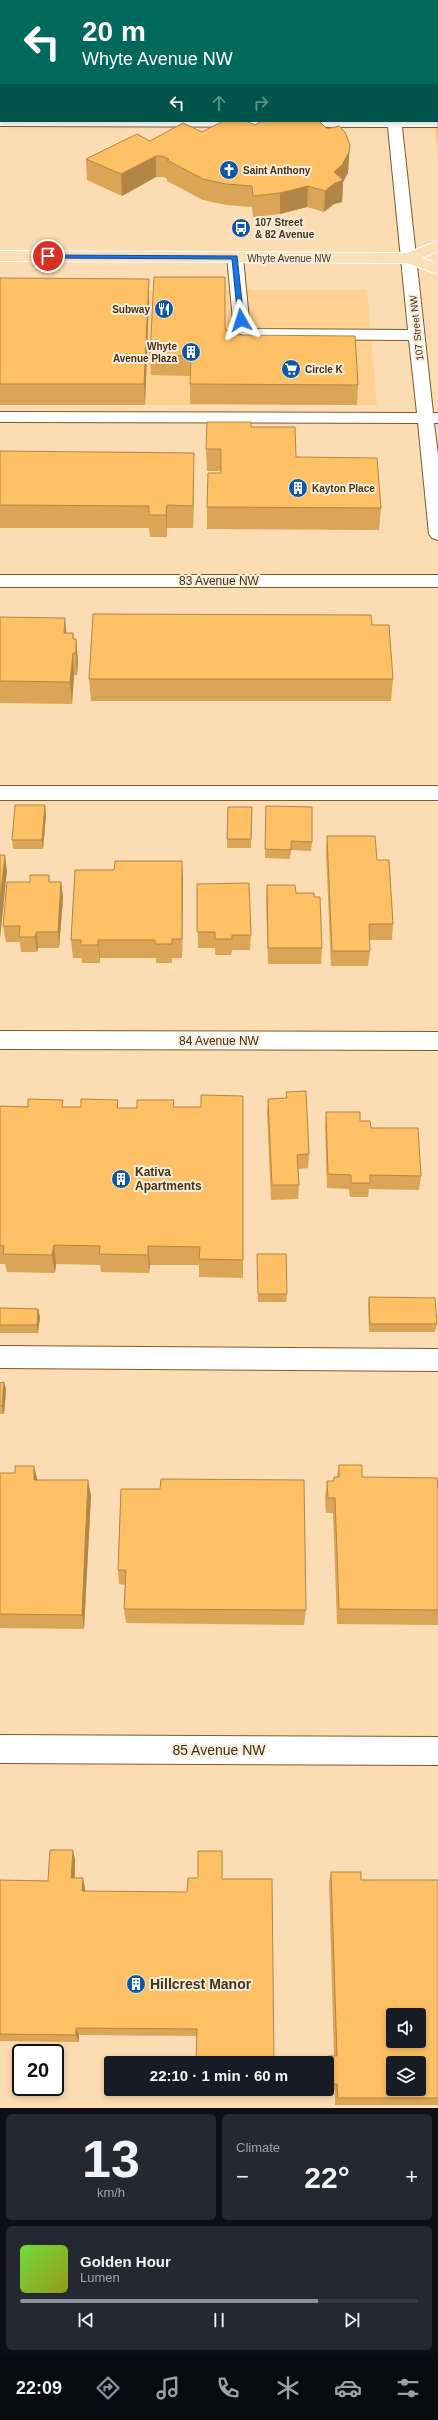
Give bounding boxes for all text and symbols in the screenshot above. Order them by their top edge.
icon: left [16,16,68,68]
text: 20 m [82,16,146,47]
text: Whyte Avenue NW [82,49,233,69]
icon: left [166,92,188,114]
icon: ahead [208,92,230,114]
icon: right [250,92,272,114]
church icon: Saint Anthony [218,159,240,181]
place label: Saint Anthony [243,165,311,176]
bus stop icon: 107 Street & 82 Avenue [230,217,252,239]
place label: 107 Street & 82 Avenue [255,217,315,240]
pin [31,239,65,273]
icon: arrive [37,245,59,267]
street label: Whyte Avenue NW [247,253,331,264]
street label: 107 Street NW [408,294,425,361]
restaurant icon: Subway [153,298,175,320]
position arrow [220,299,262,341]
place label: Subway [112,304,150,315]
place label: Whyte Avenue Plaza [113,341,177,364]
building icon: Whyte Avenue Plaza [180,341,202,363]
supermarket icon: Circle K [280,358,302,380]
place label: Circle K [305,364,344,375]
building icon: Kayton Place [287,477,309,499]
place label: Kayton Place [312,483,375,494]
street label: 83 Avenue NW [179,574,260,588]
street label: 84 Avenue NW [179,1034,260,1048]
place label: Kativa Apartments [135,1165,202,1193]
building icon: Kativa Apartments [110,1168,132,1190]
street label: 85 Avenue NW [172,1742,266,1758]
building icon: Hillcrest Manor [125,1973,147,1995]
place label: Hillcrest Manor [150,1976,252,1992]
map controls [386,2008,426,2096]
button: sound [386,2008,426,2048]
speed limit sign: 20 [12,2044,64,2096]
button: layers [386,2056,426,2096]
text: 22:10 · 1 min · 60 m [150,2067,288,2084]
text: 13 [82,2130,140,2188]
text: Climate [236,2140,280,2155]
text: 22° [304,2161,350,2194]
text: − [236,2164,249,2189]
text: + [405,2164,418,2189]
text: km/h [97,2185,125,2200]
text: Golden Hour [80,2253,171,2270]
text: Lumen [80,2270,120,2285]
icon: previous [75,2309,97,2331]
icon: pause [208,2309,230,2331]
icon: next [341,2309,363,2331]
icon: directions [94,2374,122,2402]
icon: music [154,2374,182,2402]
icon: phone [214,2374,242,2402]
icon: climate [274,2374,302,2402]
icon: car [334,2374,362,2402]
icon: filters [394,2374,422,2402]
text: 22:09 [16,2378,62,2398]

